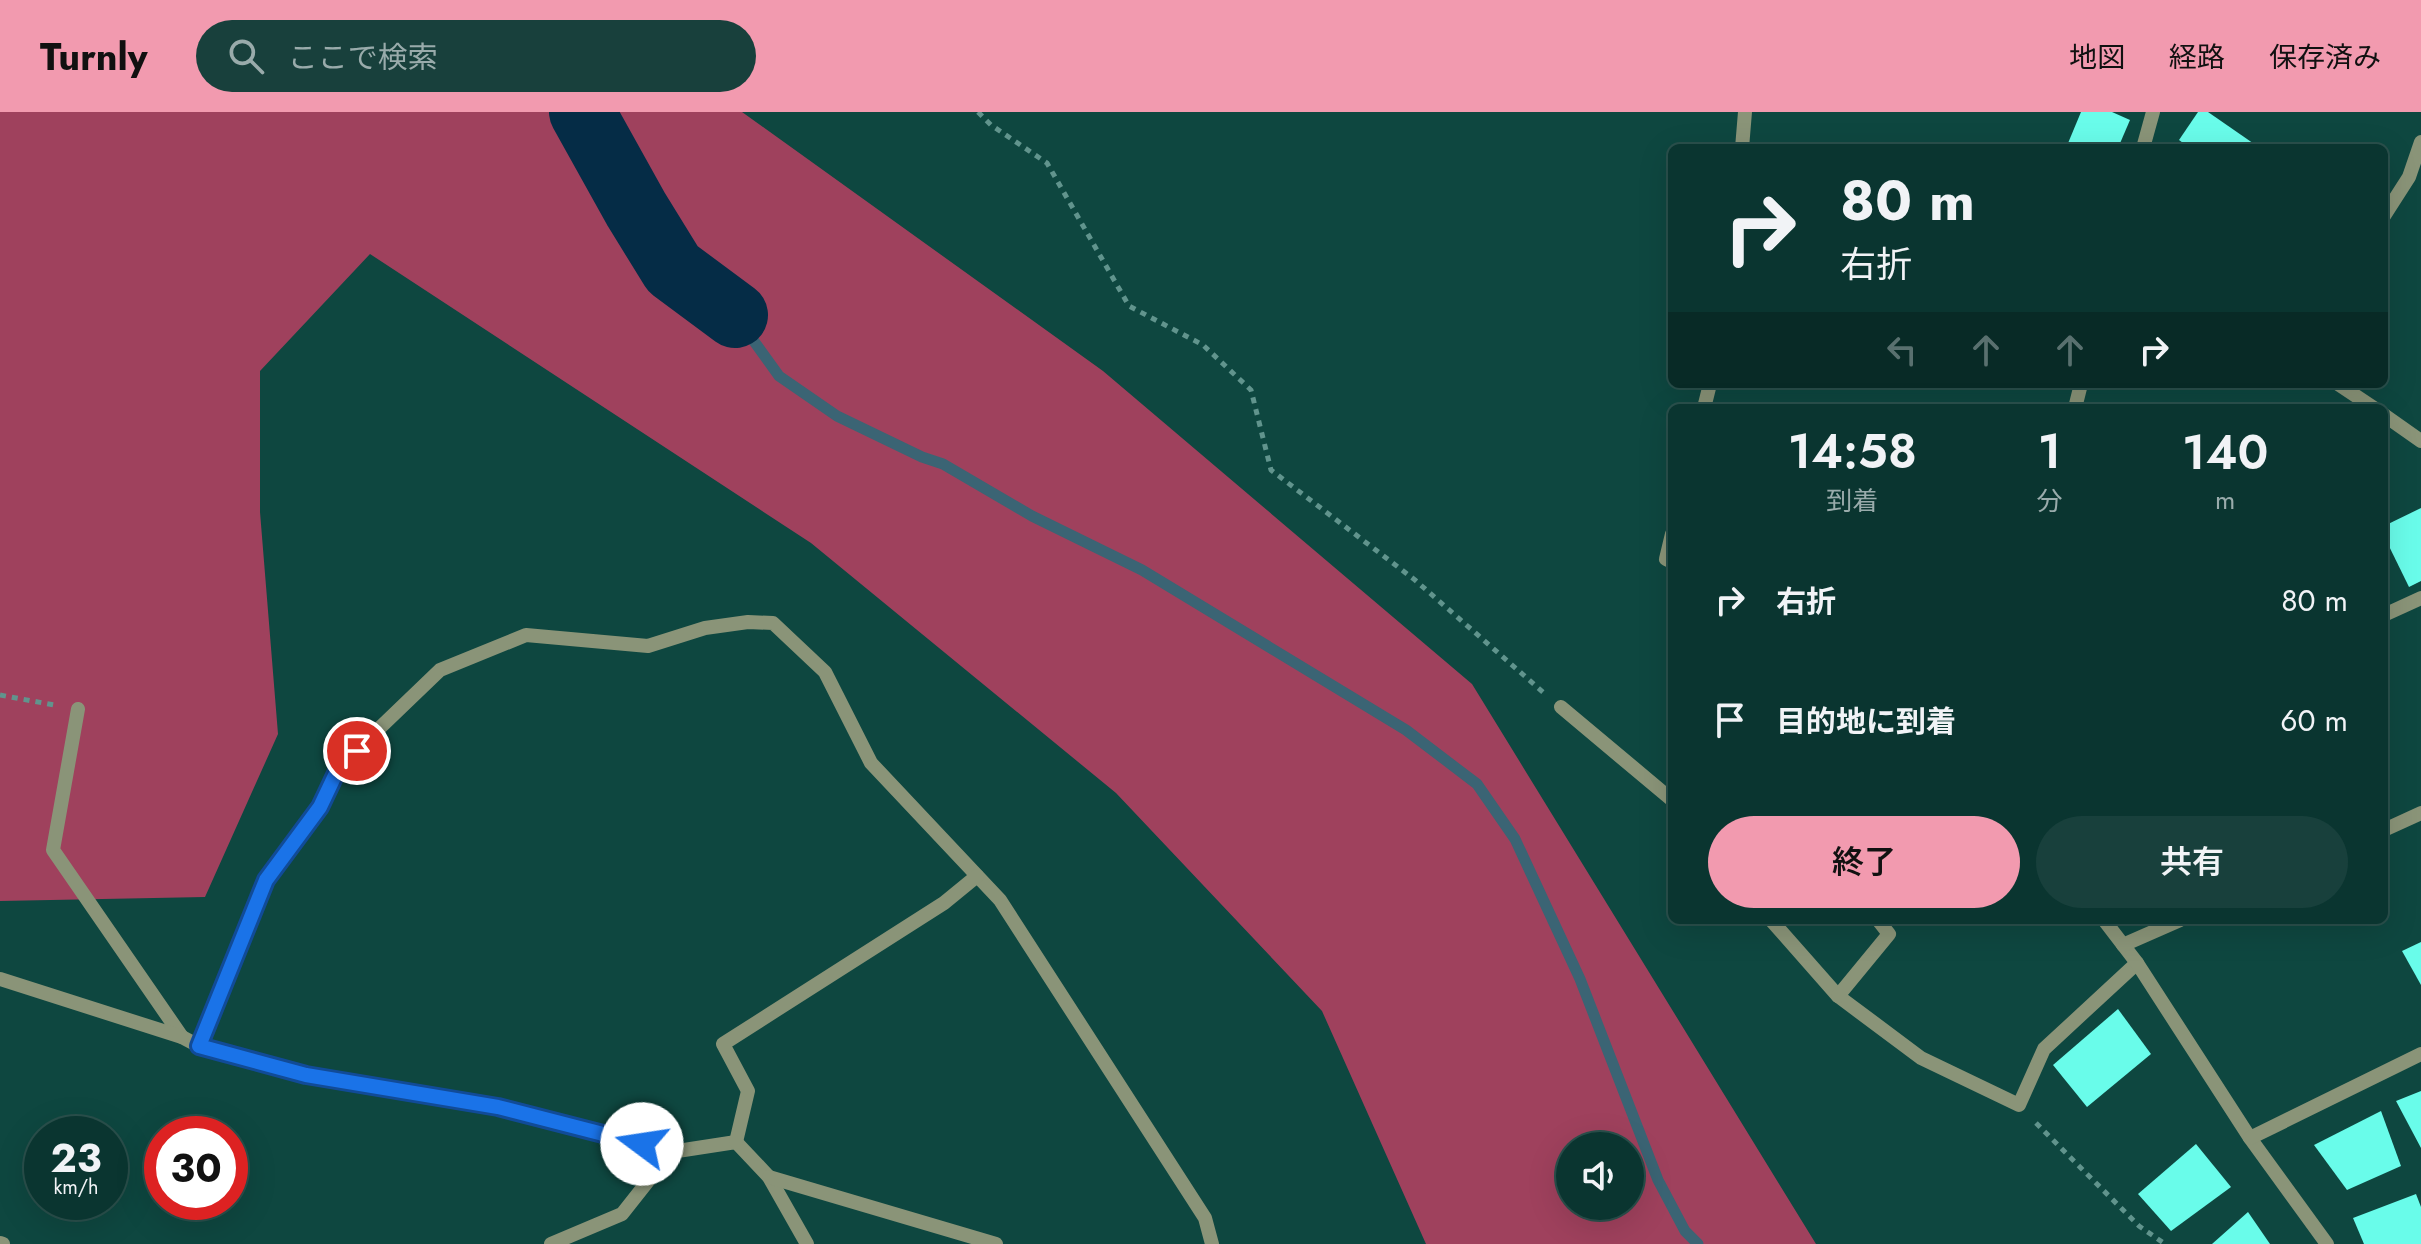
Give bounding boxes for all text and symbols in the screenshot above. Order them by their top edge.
search box [196,20,756,92]
text: Turnly [40,29,148,84]
icon: search [224,34,268,78]
text: ここで検索 [288,36,438,79]
text: 地図 [2069,37,2125,78]
text: 経路 [2169,37,2225,78]
text: 保存済み [2269,37,2381,78]
text: 80 m [1840,160,1975,241]
icon: right [1708,176,1812,280]
text: 右折 [1840,238,1912,290]
icon: left [1880,328,1924,372]
icon: ahead [1964,328,2008,372]
icon: ahead [2048,328,2092,372]
icon: right [2132,328,2176,372]
text: 14:58 [1788,417,1917,486]
text: 1 [2038,417,2061,486]
text: 140 [2182,418,2268,487]
text: m [2215,481,2235,519]
text: 到着 [1826,482,1878,520]
text: 分 [2036,482,2062,520]
icon: right [1708,578,1752,622]
text: 80 m [2281,579,2348,622]
text: 右折 [1776,580,1836,623]
icon: arrive [1708,698,1752,742]
text: 60 m [2280,699,2348,742]
text: 目的地に到着 [1776,700,1956,743]
pin [323,717,391,785]
icon: arrive [335,729,379,773]
button: 終了 [1708,816,2020,908]
button: 共有 [2036,816,2348,908]
position arrow [600,1102,684,1186]
speed limit sign: 30 [144,1116,248,1220]
text: 23 [50,1129,102,1187]
map controls [1556,1132,1644,1220]
button: sound [1556,1132,1644,1220]
text: km/h [53,1173,99,1202]

